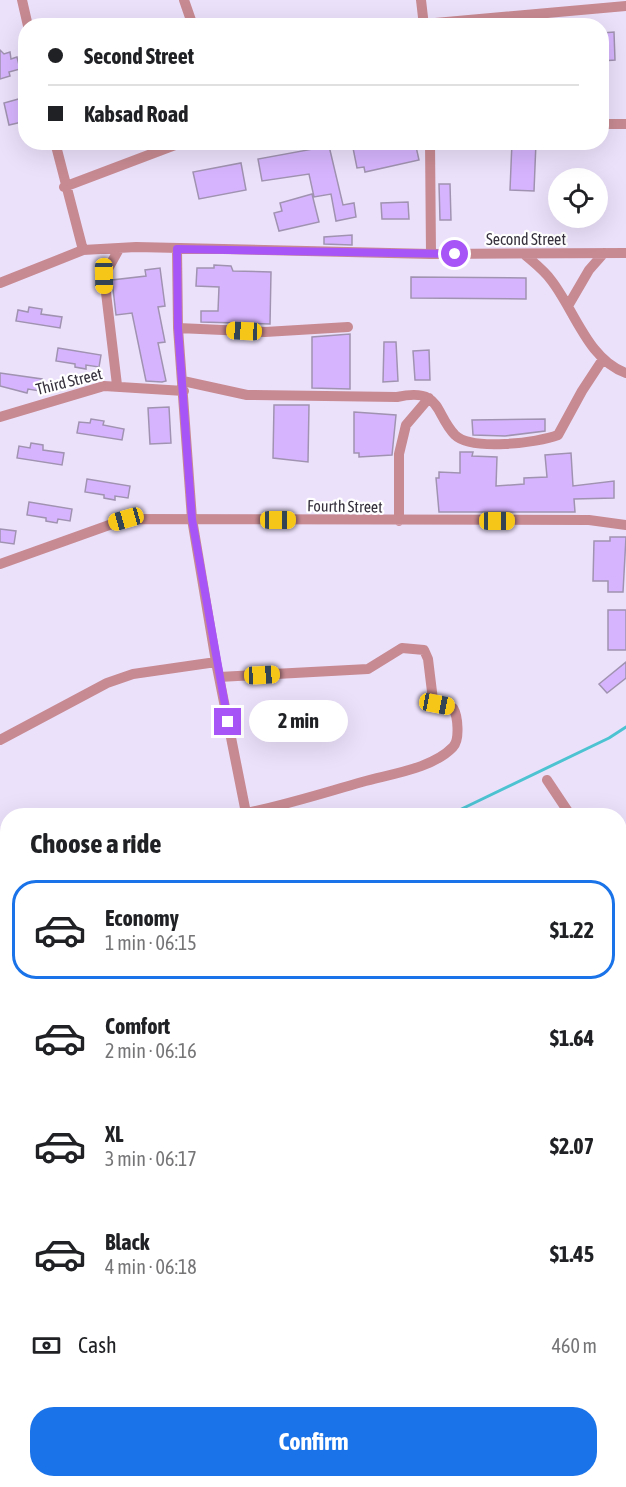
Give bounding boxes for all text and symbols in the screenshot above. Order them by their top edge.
text: Second Street [84,43,194,69]
text: Kabsad Road [84,101,188,127]
map controls [548,168,608,228]
button: locate [548,168,608,228]
street label: Second Street [486,230,566,248]
route start [441,240,468,267]
car [95,258,113,294]
car [226,321,262,341]
street label: Third Street [34,364,104,398]
street label: Fourth Street [307,496,383,516]
car [106,505,146,533]
car [260,511,296,529]
car [479,512,515,530]
car [244,665,280,685]
car [418,692,456,716]
callout: 2 min [249,701,348,743]
route end [214,708,241,735]
text: 2 min [278,709,319,732]
text: Choose a ride [30,828,162,859]
icon: car [33,903,87,957]
text: Economy [105,905,179,931]
text: $1.22 [550,917,594,943]
text: 1 min · 06:15 [105,931,197,954]
icon: car [33,1011,87,1065]
text: Comfort [105,1013,170,1039]
text: $1.64 [550,1025,594,1051]
text: 2 min · 06:16 [105,1039,197,1062]
icon: car [33,1119,87,1173]
text: XL [105,1121,123,1147]
text: $2.07 [550,1133,594,1159]
text: 3 min · 06:17 [105,1147,197,1170]
icon: car [33,1227,87,1281]
text: Black [105,1229,149,1255]
text: $1.45 [550,1241,594,1267]
text: 4 min · 06:18 [105,1255,197,1278]
icon: cash [30,1329,63,1362]
text: Cash [78,1332,117,1358]
text: 460 m [552,1334,597,1357]
button: Confirm [30,1407,597,1476]

